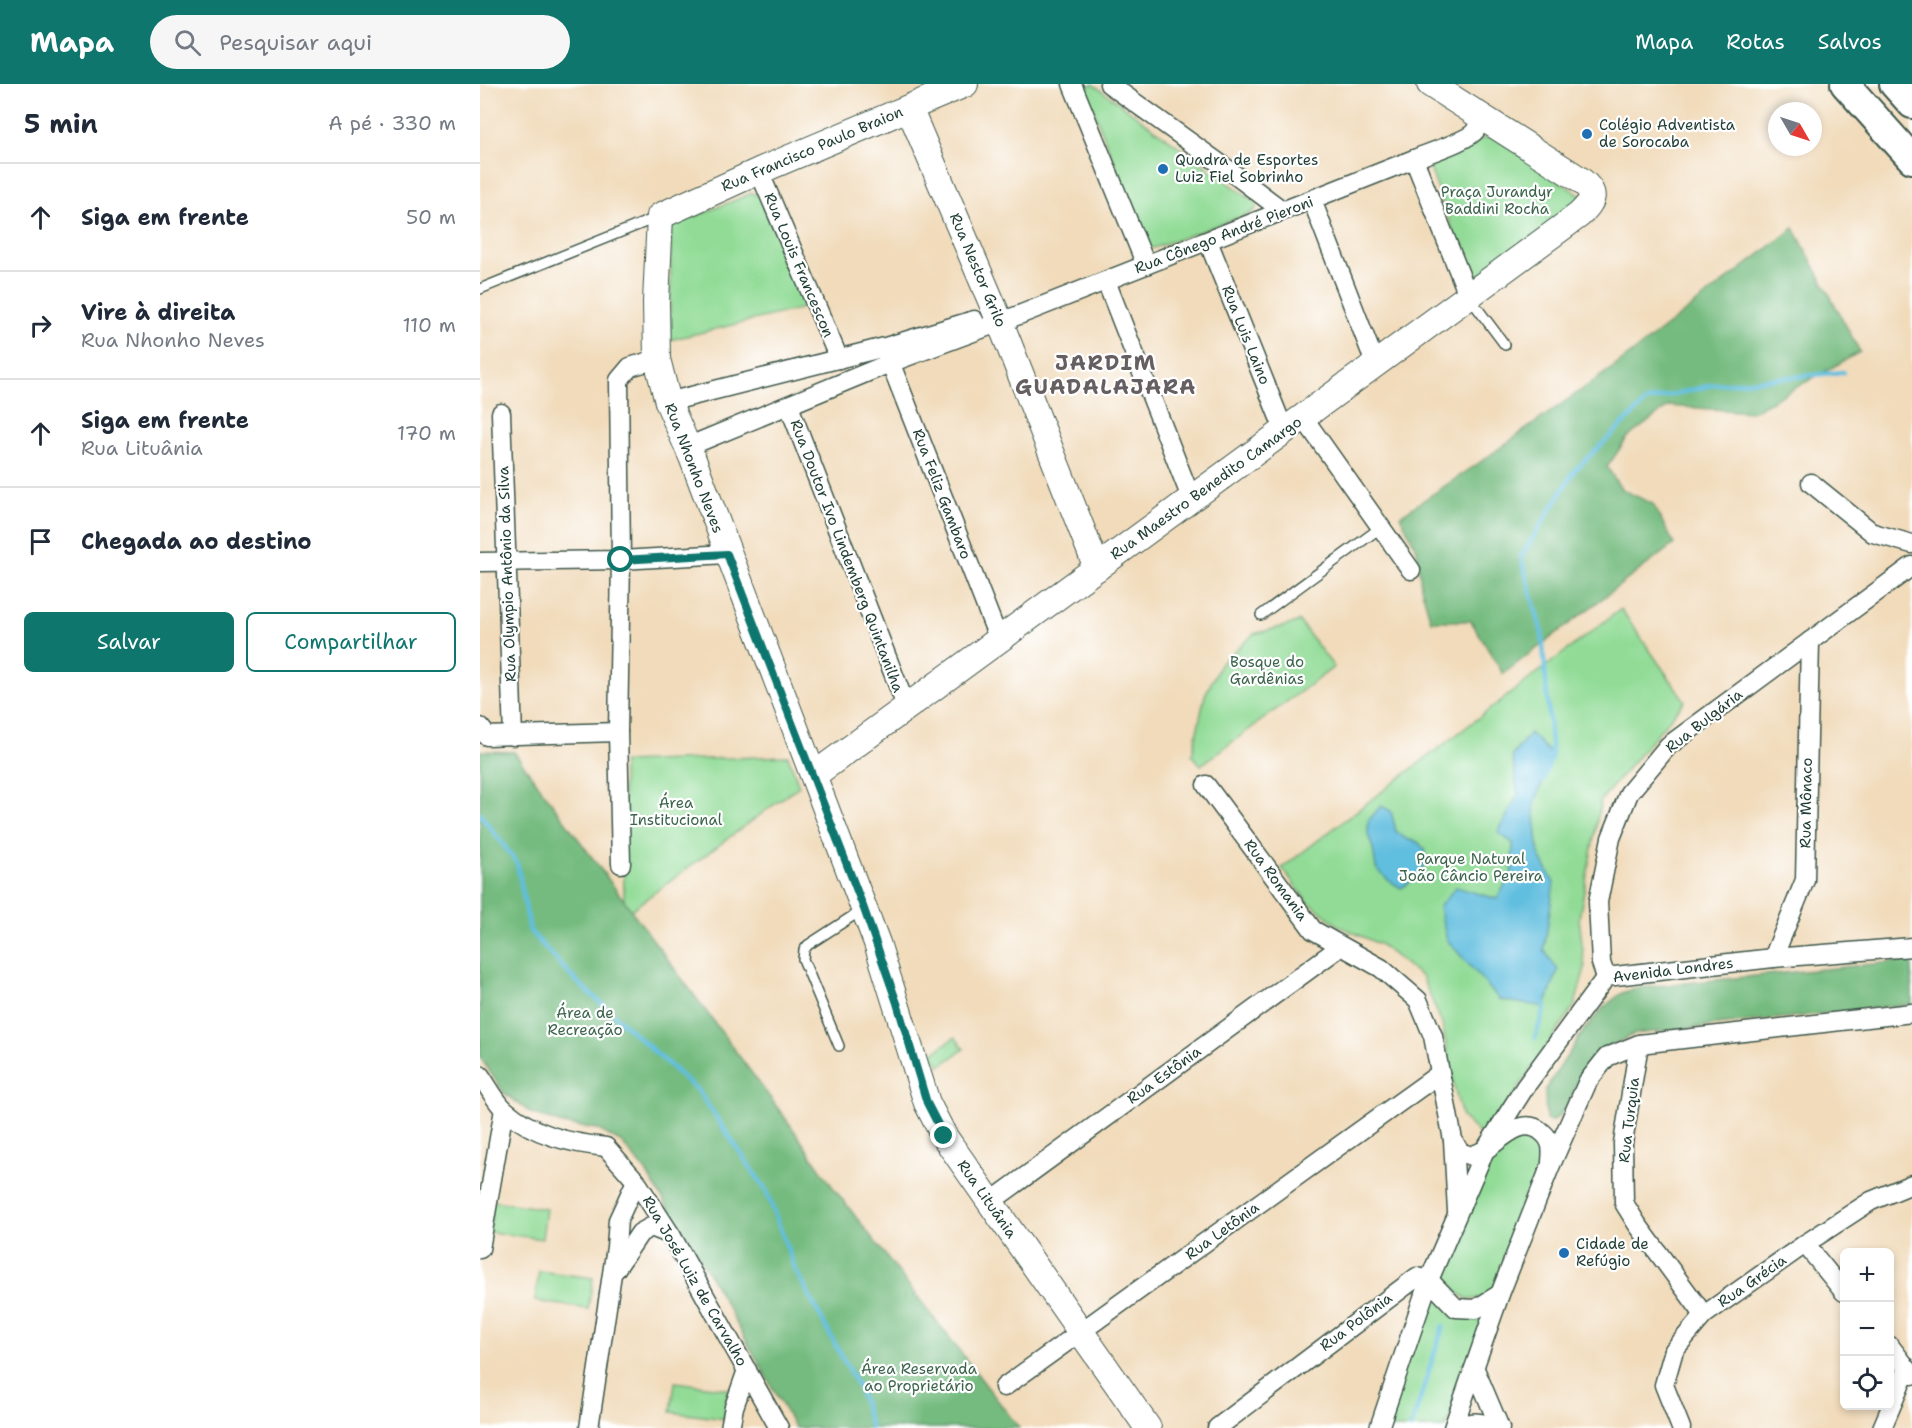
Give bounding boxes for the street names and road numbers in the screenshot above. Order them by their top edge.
street label: Rua Francisco Paulo Braion [718,102,906,196]
street label: Rua Louis Francescon [759,190,839,340]
street label: Rua Cônego André Pieroni [1132,192,1316,278]
street label: Rua Nestor Grilo [945,210,1011,330]
street label: Rua Luis Laino [1217,282,1275,388]
street label: Rua Nhonho Neves [660,400,728,536]
street label: Rua Maestro Benedito Camargo [1106,412,1306,564]
street label: Rua Doutor Ivo Lindemberg Quintanilha [786,417,909,696]
street label: Rua Feliz Gambaro [908,426,976,562]
street label: Rua Olympio Antônio da Silva [493,465,521,682]
street label: Rua Bulgária [1661,684,1747,758]
street label: Rua Mônaco [1795,757,1817,849]
street label: Rua Romania [1240,835,1313,925]
street label: Avenida Londres [1612,953,1734,987]
street label: Rua Estônia [1123,1041,1205,1109]
street label: Rua Turquia [1614,1075,1644,1164]
street label: Rua Lituânia [953,1156,1022,1243]
street label: Rua José Luiz de Carvalho [638,1192,752,1370]
street label: Rua Letônia [1181,1197,1263,1265]
street label: Rua Grécia [1714,1250,1791,1312]
street label: Rua Polônia [1316,1288,1397,1356]

